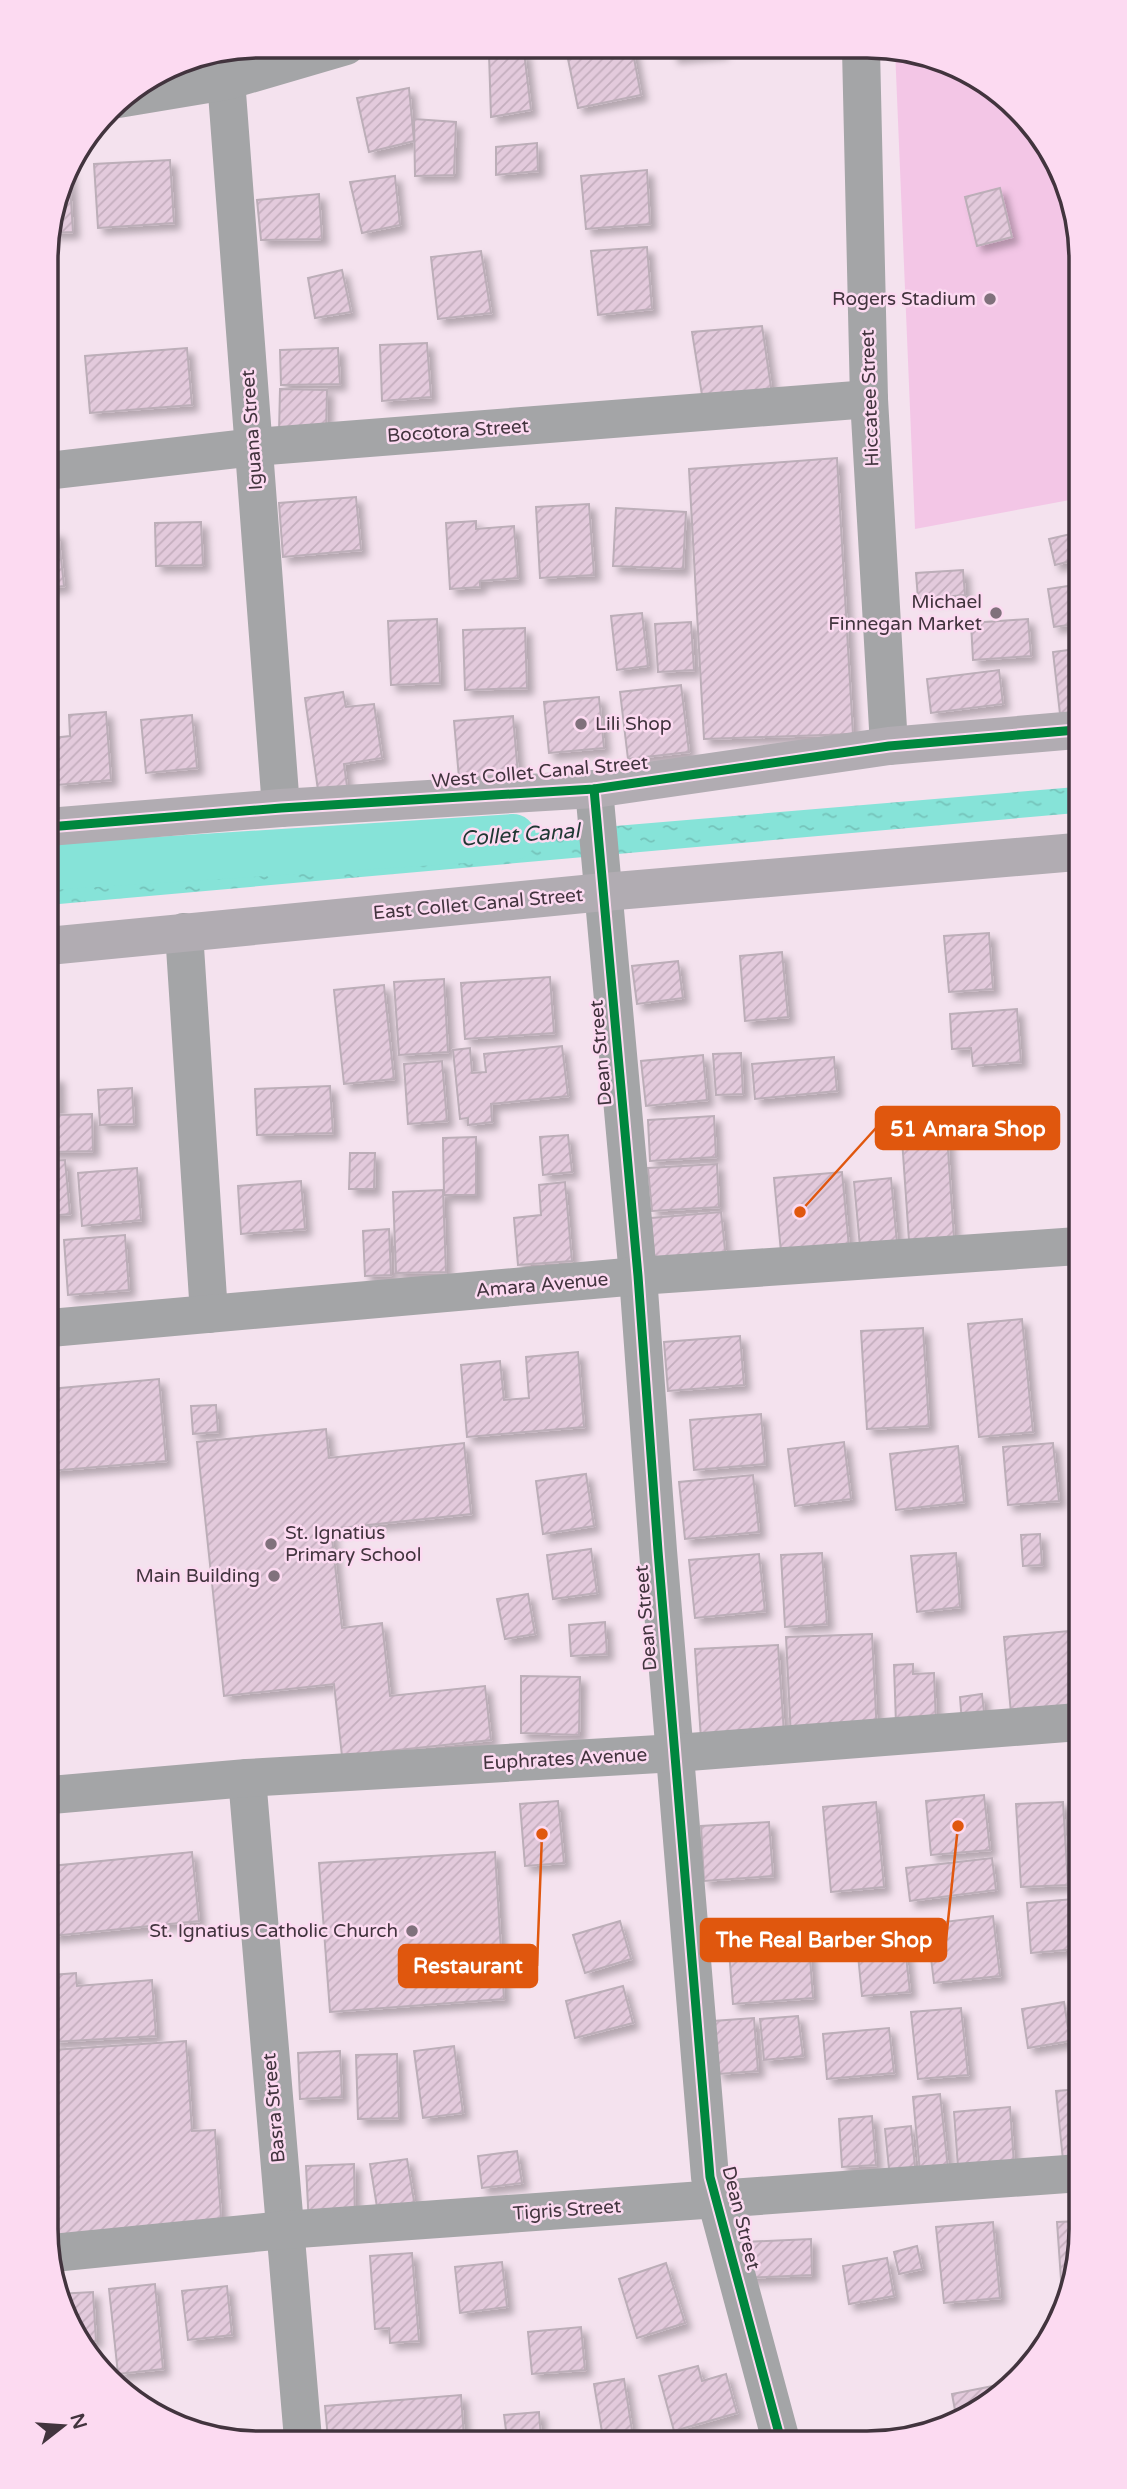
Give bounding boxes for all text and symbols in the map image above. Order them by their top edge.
place label: Rogers Stadium [832,288,976,310]
marker: Rogers Stadium [982,291,998,307]
street label: Hiccatee Street [857,329,883,467]
street label: Iguana Street [237,369,267,491]
street label: Bocotora Street [386,415,530,447]
place label: Michael Finnegan Market [828,591,982,635]
marker: Michael Finnegan Market [988,605,1004,621]
place label: Lili Shop [595,713,672,735]
marker: Lili Shop [573,716,589,732]
street label: West Collet Canal Street [431,752,649,792]
water label: Collet Canal [460,818,583,852]
street label: East Collet Canal Street [372,884,584,924]
street label: Dean Street [585,999,617,1107]
callout: 51 Amara Shop [876,1107,1059,1149]
text: 51 Amara Shop [890,1117,1046,1142]
street label: Amara Avenue [475,1268,609,1302]
place label: St. Ignatius Primary School [285,1522,421,1566]
marker: St. Ignatius Primary School [263,1536,279,1552]
street label: Dean Street [630,1564,662,1672]
place label: Main Building [135,1565,260,1587]
marker: Main Building [266,1568,282,1584]
street label: Euphrates Avenue [482,1744,648,1774]
callout: The Real Barber Shop [701,1919,946,1961]
place label: St. Ignatius Catholic Church [149,1920,398,1942]
marker: St. Ignatius Catholic Church [404,1923,420,1939]
text: The Real Barber Shop [715,1928,932,1953]
callout: Restaurant [399,1945,537,1987]
text: Restaurant [413,1954,523,1979]
street label: Basra Street [258,2052,290,2164]
street label: Dean Street [717,2164,765,2272]
street label: Tigris Street [512,2195,622,2225]
north arrow [28,2391,98,2461]
text: N [66,2411,91,2432]

